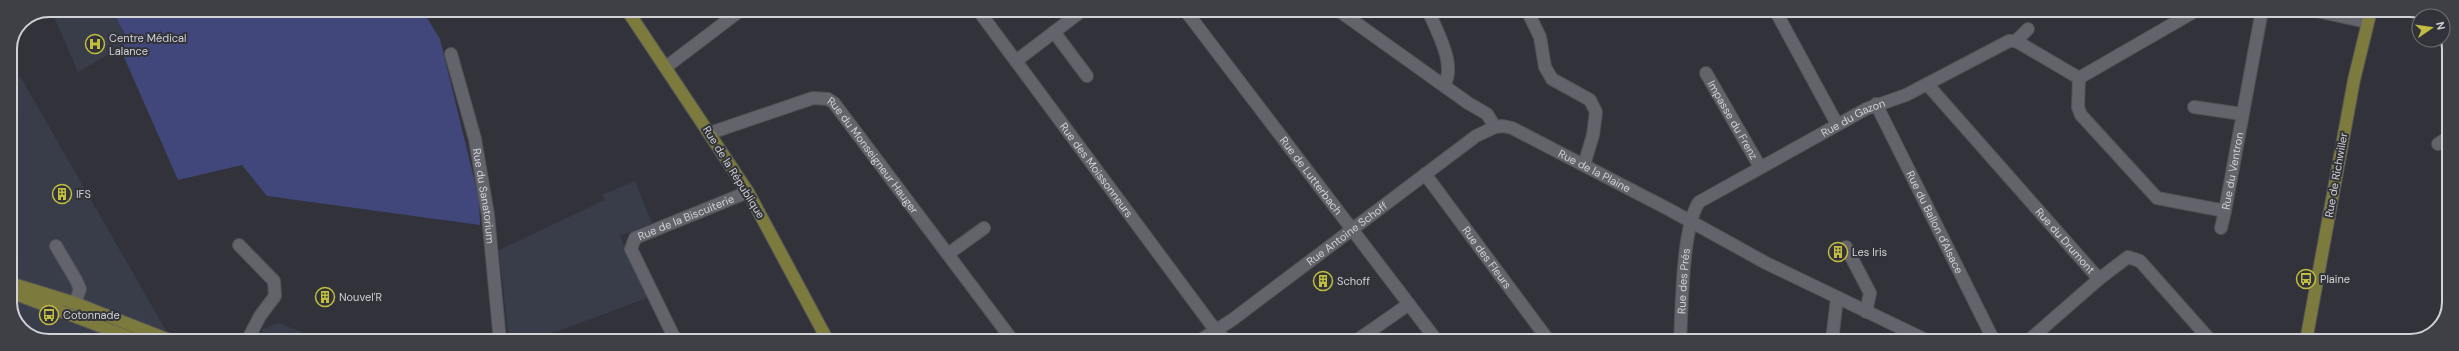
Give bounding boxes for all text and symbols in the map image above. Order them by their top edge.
north arrow [2411,8,2451,48]
text: N [2433,20,2448,31]
place label: Centre Médical Lalance [109,31,187,58]
hospital icon: Centre Médical Lalance [84,33,106,55]
street label: Impasse du Frenz [1705,78,1761,162]
street label: Rue du Monseigneur Hauger [825,94,922,216]
street label: Rue du Gazon [1818,96,1887,140]
street label: Rue des Moissonneurs [1057,120,1136,220]
street label: Rue de la République [700,123,768,221]
street label: Rue du Ventron [2218,131,2246,211]
street label: Rue de Richwiller [2322,131,2350,219]
street label: Rue de Lutterbach [1277,134,1345,217]
street label: Rue de la Plaine [1556,146,1633,195]
street label: Rue du Sanatorium [470,147,498,244]
street label: Rue du Ballon d'Alsace [1903,168,1966,276]
building icon: IFS [51,183,73,205]
place label: IFS [76,187,91,201]
street label: Rue de la Biscuiterie [636,191,736,243]
street label: Rue Antoine Schoff [1304,198,1390,268]
street label: Rue du Drumont [2032,205,2098,277]
street label: Rue des Fleurs [1459,224,1515,291]
building icon: Les Iris [1827,241,1849,263]
place label: Les Iris [1852,245,1887,259]
street label: Rue des Prés [1674,247,1693,314]
bus stop icon: Plaine [2295,268,2317,290]
building icon: Schoff [1312,270,1334,292]
place label: Plaine [2320,272,2350,286]
place label: Schoff [1337,274,1370,288]
building icon: Nouvel'R [314,286,336,308]
place label: Nouvel'R [339,290,382,304]
bus stop icon: Cotonnade [38,304,60,326]
place label: Cotonnade [63,308,120,322]

